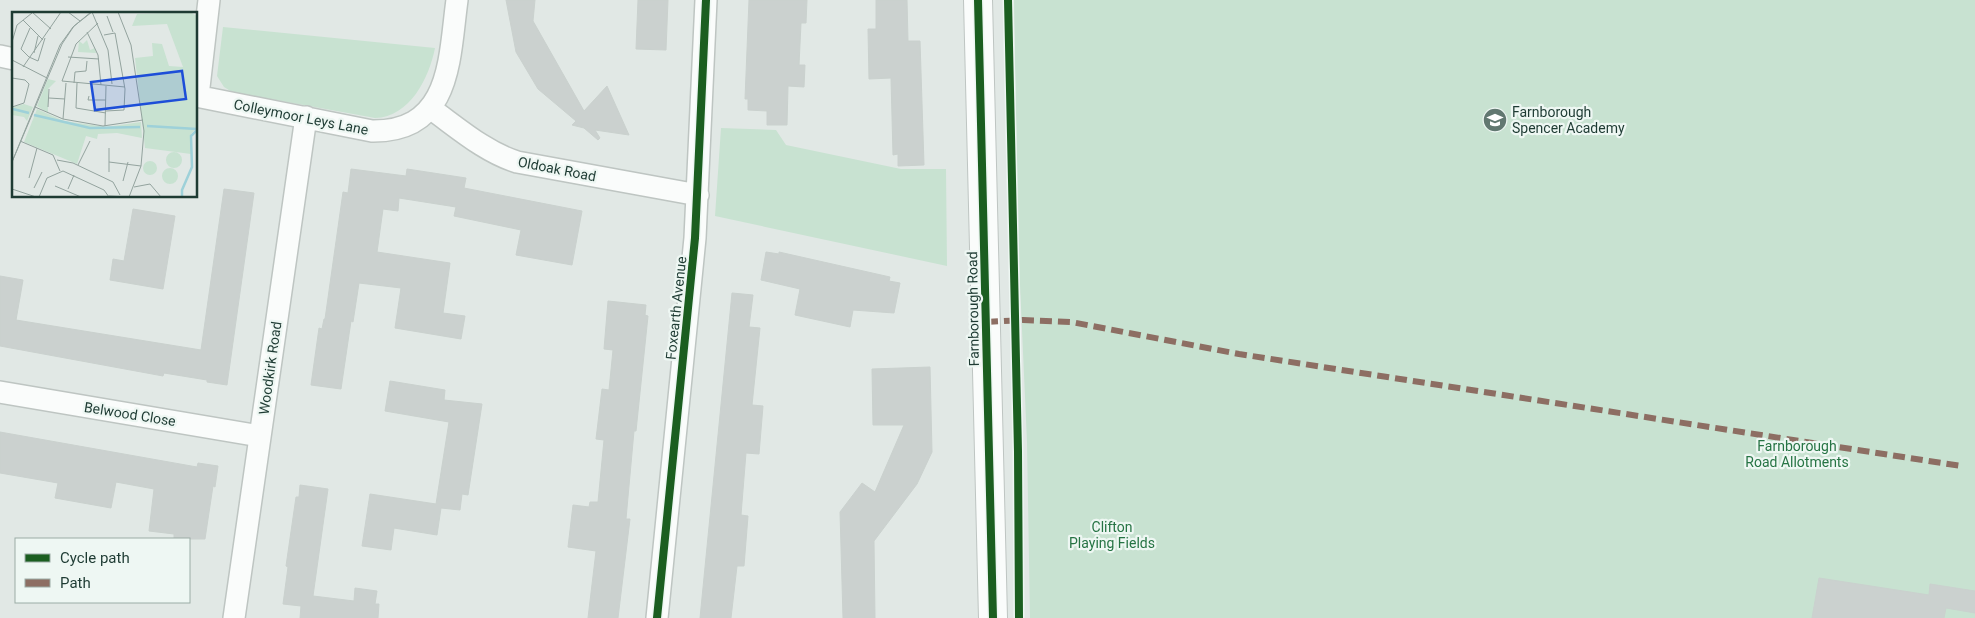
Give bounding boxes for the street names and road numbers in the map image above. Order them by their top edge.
street label: Colleymoor Leys Lane [232,96,370,138]
street label: Oldoak Road [517,154,597,184]
street label: Farnborough Road [964,251,982,367]
street label: Foxearth Avenue [663,255,689,361]
street label: Woodkirk Road [256,320,284,416]
street label: Belwood Close [83,399,177,429]

